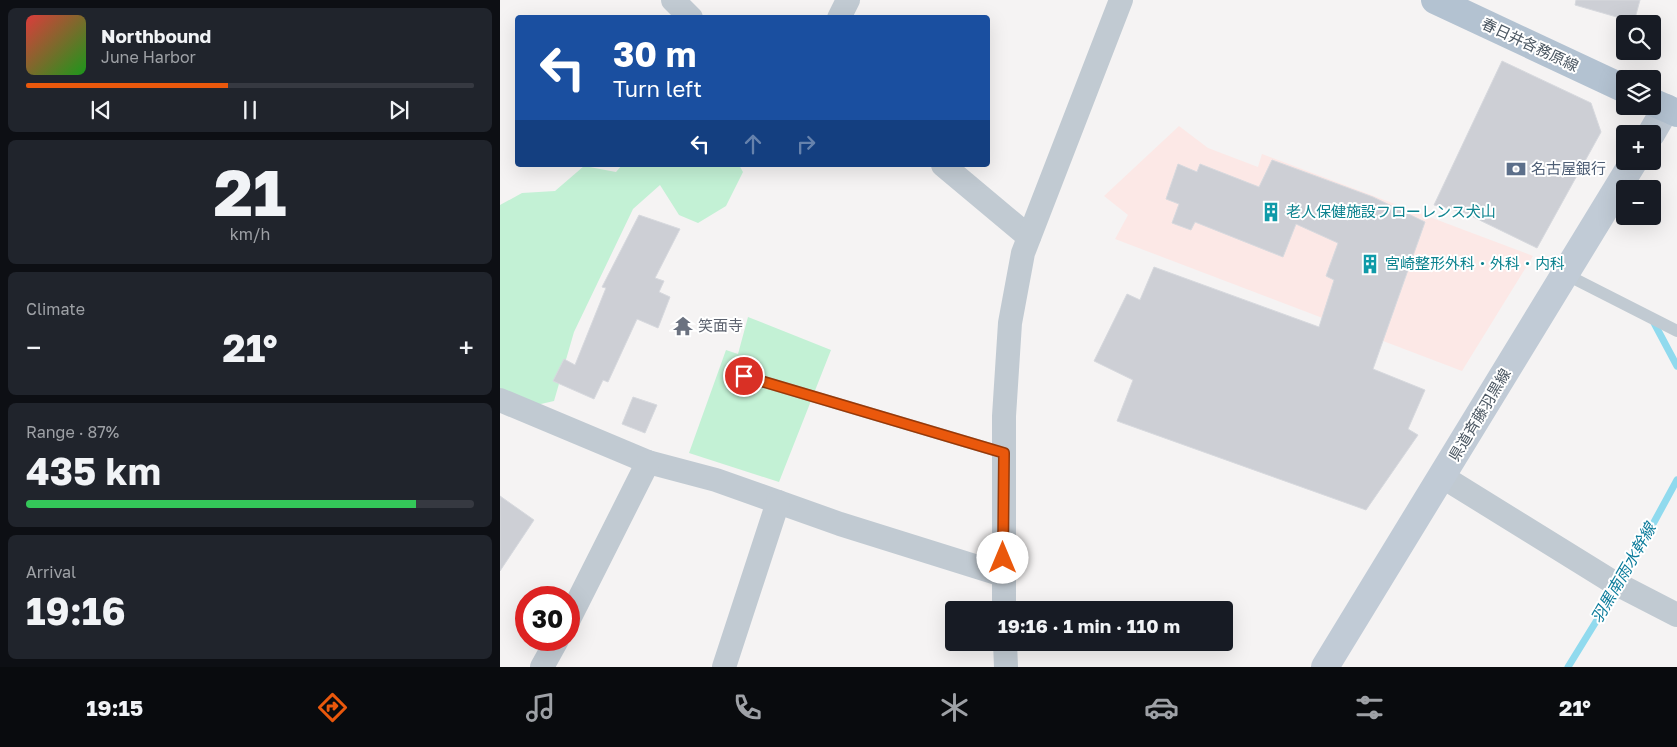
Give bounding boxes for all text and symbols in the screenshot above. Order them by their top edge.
street label: 春日井各務原線 [1479,14,1582,74]
map controls [1616,15,1661,225]
button: search [1616,15,1661,60]
text: Northbound [101,24,211,47]
text: 30 m [613,33,696,75]
icon: left [530,35,595,100]
text: June Harbor [101,47,196,67]
button: layers [1616,70,1661,115]
text: Turn left [613,75,702,102]
icon: previous [87,96,115,124]
icon: pause [236,96,264,124]
icon: next [385,96,413,124]
button: + [1616,125,1661,170]
icon: left [686,130,714,158]
icon: ahead [739,130,767,158]
icon: right [792,130,820,158]
text: 21 [213,152,287,230]
bank icon: 名古屋銀行 [1505,158,1527,180]
place label: 名古屋銀行 [1531,159,1606,177]
button: − [1616,180,1661,225]
building icon: 老人保健施設フローレンス犬山 [1260,201,1282,223]
place label: 老人保健施設フローレンス犬山 [1286,202,1496,220]
text: km/h [230,224,270,244]
building icon: 宮崎整形外科・外科・内科 [1359,253,1381,275]
place label: 宮崎整形外科・外科・内科 [1385,254,1565,272]
text: Climate [26,299,85,319]
temple icon: 笑面寺 [672,315,694,337]
place label: 笑面寺 [698,316,743,334]
text: 21° [223,325,278,370]
text: − [26,331,41,364]
text: + [459,331,474,364]
pin [723,355,765,397]
icon: arrive [730,362,758,390]
street label: 県道斉藤羽黒線 [1444,365,1514,464]
text: Range · 87% [26,422,119,442]
text: 435 km [26,448,161,493]
water label: 羽黒南雨水幹線 [1586,518,1661,627]
position arrow [976,531,1028,583]
text: Arrival [26,562,76,582]
speed limit sign: 30 [515,586,580,651]
text: 19:16 [26,588,126,633]
text: 19:16 · 1 min · 110 m [998,614,1180,637]
icon: directions [315,690,350,725]
icon: music [523,690,558,725]
icon: phone [730,690,765,725]
icon: climate [937,690,972,725]
icon: car [1144,690,1179,725]
icon: filters [1352,690,1387,725]
text: 19:15 [86,694,143,721]
text: 21° [1559,694,1591,721]

